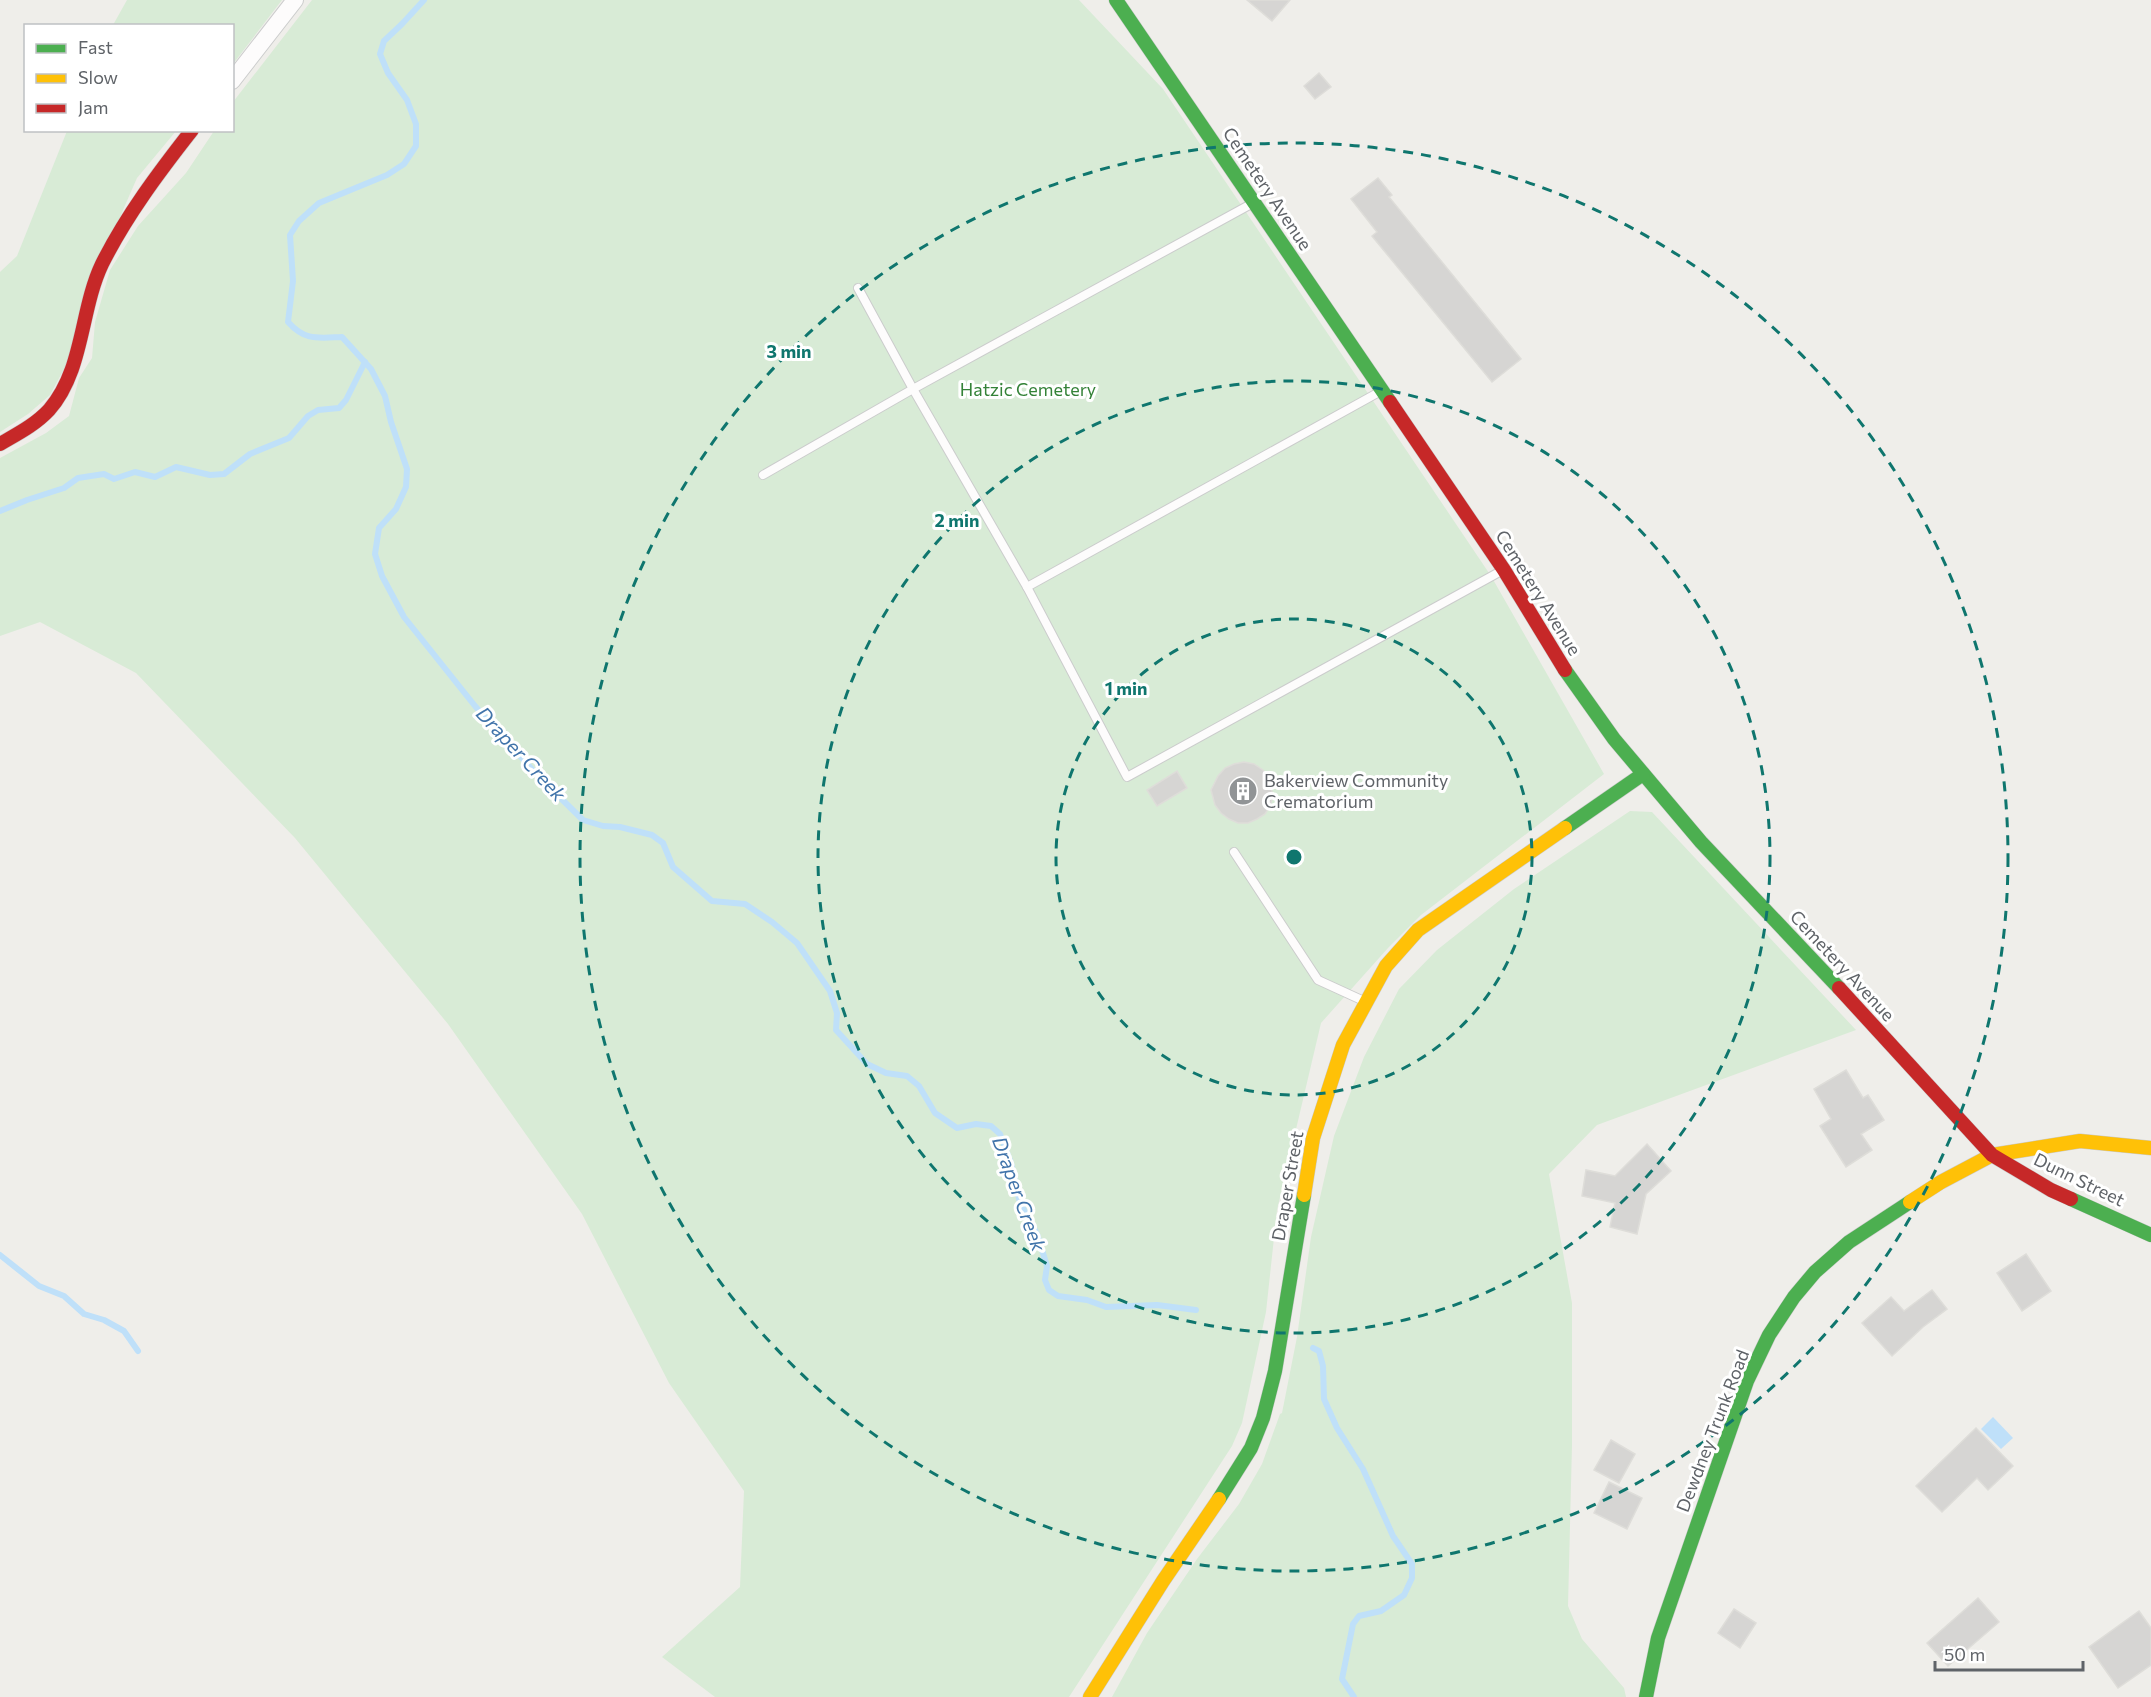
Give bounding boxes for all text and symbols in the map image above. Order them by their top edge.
legend [24,24,234,132]
text: Fast [78,36,113,58]
text: Slow [78,66,118,88]
text: Jam [78,96,108,118]
street label: Cemetery Avenue [1219,123,1317,254]
text: 3 min [766,340,812,362]
park label: Hatzic Cemetery [960,378,1096,400]
text: 2 min [935,509,979,531]
street label: Cemetery Avenue [1491,526,1586,659]
text: 1 min [1105,677,1147,699]
water label: Draper Creek [472,701,572,806]
place label: Bakerview Community Crematorium [1264,769,1448,812]
building icon: Bakerview Community Crematorium [1227,775,1259,807]
centre of rings [1284,847,1304,867]
street label: Cemetery Avenue [1786,905,1900,1025]
street label: Draper Street [1267,1129,1308,1243]
water label: Draper Creek [988,1133,1052,1255]
street label: Dunn Street [2030,1148,2128,1211]
street label: Dewdney Trunk Road [1671,1346,1753,1515]
scale bar [1935,1634,2084,1672]
text: 50 m [1944,1643,1985,1665]

